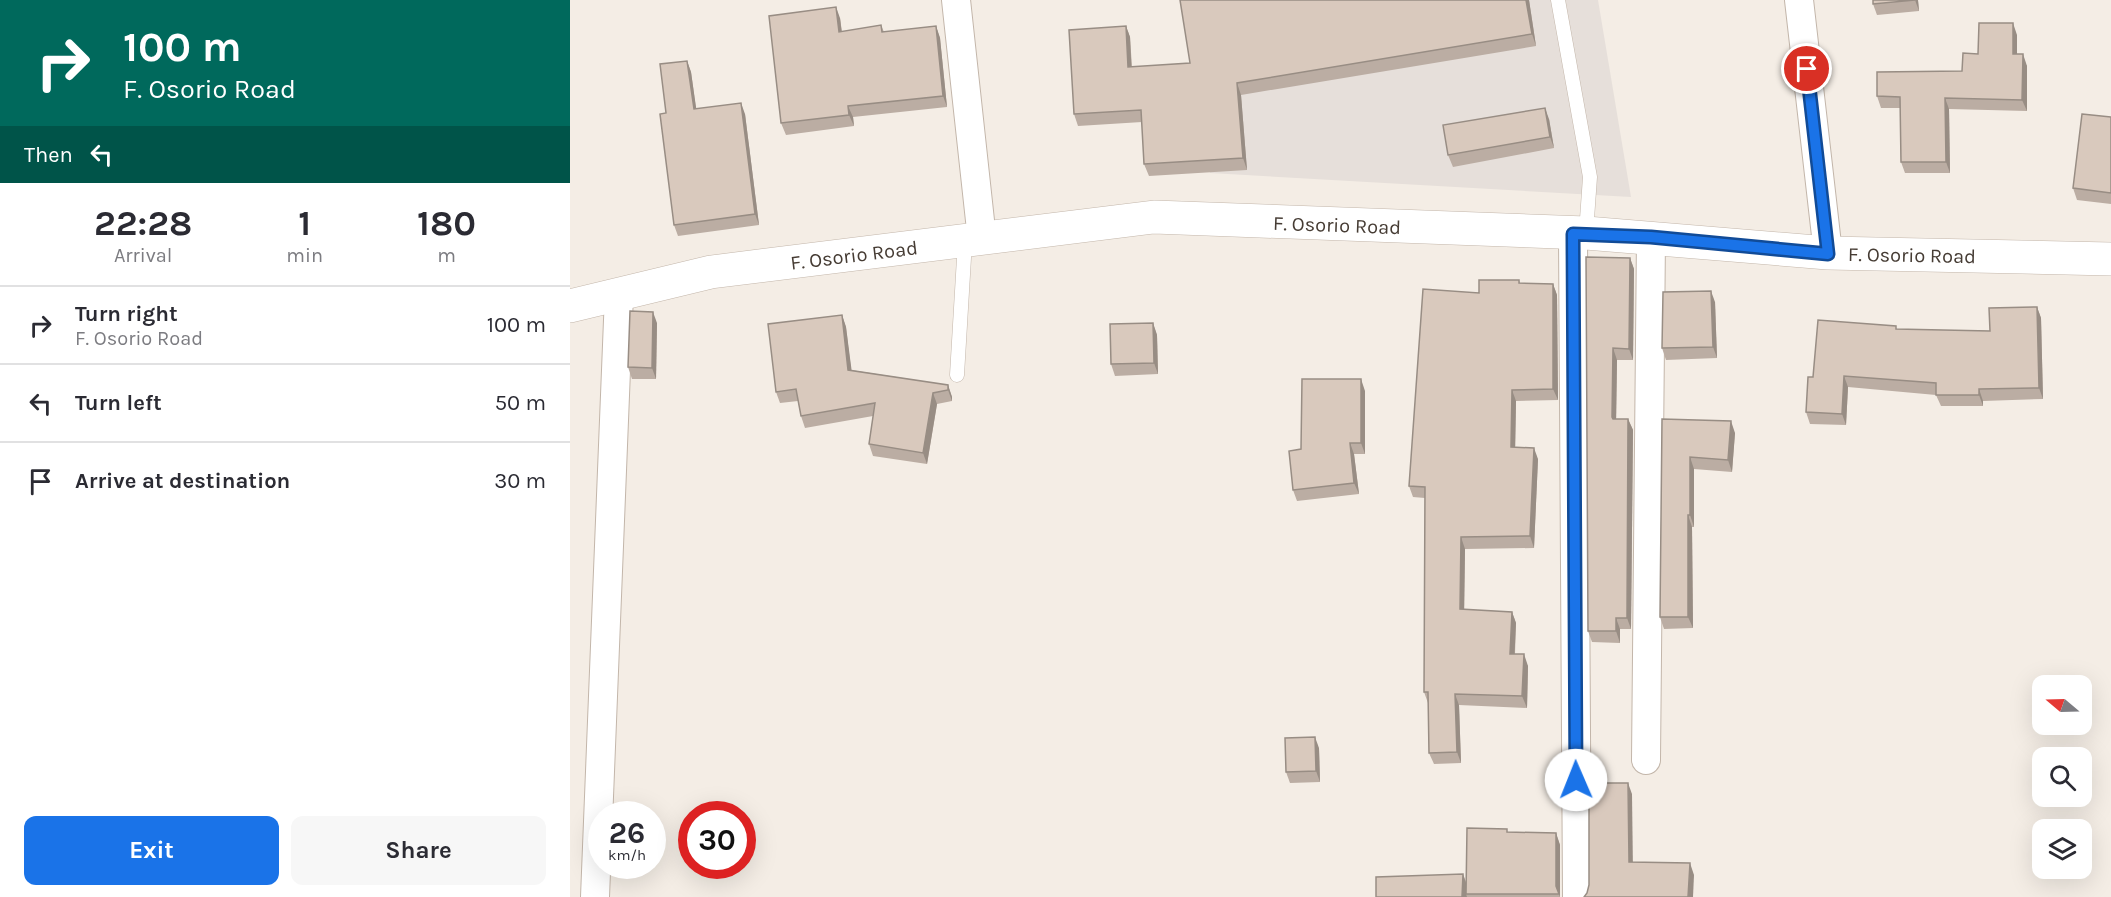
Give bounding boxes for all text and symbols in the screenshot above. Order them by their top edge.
text: 100 m [123,22,242,72]
icon: right [24,24,102,102]
pin [1781,43,1832,94]
icon: arrive [1790,52,1823,85]
text: F. Osorio Road [123,73,296,105]
icon: left [85,138,118,171]
text: Then [24,142,73,168]
text: 22:28 [94,202,192,244]
text: 1 [298,202,311,244]
text: 180 [417,202,476,244]
street label: F. Osorio Road [1273,212,1401,239]
street label: F. Osorio Road [789,236,919,275]
street label: F. Osorio Road [1848,243,1976,268]
text: Arrival [114,244,172,267]
text: min [286,244,323,267]
text: m [437,244,456,267]
text: Turn right [75,301,178,327]
icon: right [24,309,57,342]
text: 100 m [487,312,546,338]
text: F. Osorio Road [75,327,203,350]
icon: left [24,387,57,420]
text: Turn left [75,390,162,416]
text: 50 m [495,390,546,416]
icon: arrive [24,465,57,498]
text: Arrive at destination [75,468,290,494]
text: 30 m [494,468,546,494]
north arrow [2032,675,2092,735]
map controls [2032,675,2092,879]
button: search [2032,747,2092,807]
position arrow [1544,748,1608,812]
speed limit sign: 30 [678,801,756,879]
text: 26 [609,815,645,851]
button: Exit [24,816,279,885]
button: Share [291,816,546,885]
button: layers [2032,819,2092,879]
text: km/h [608,846,646,864]

